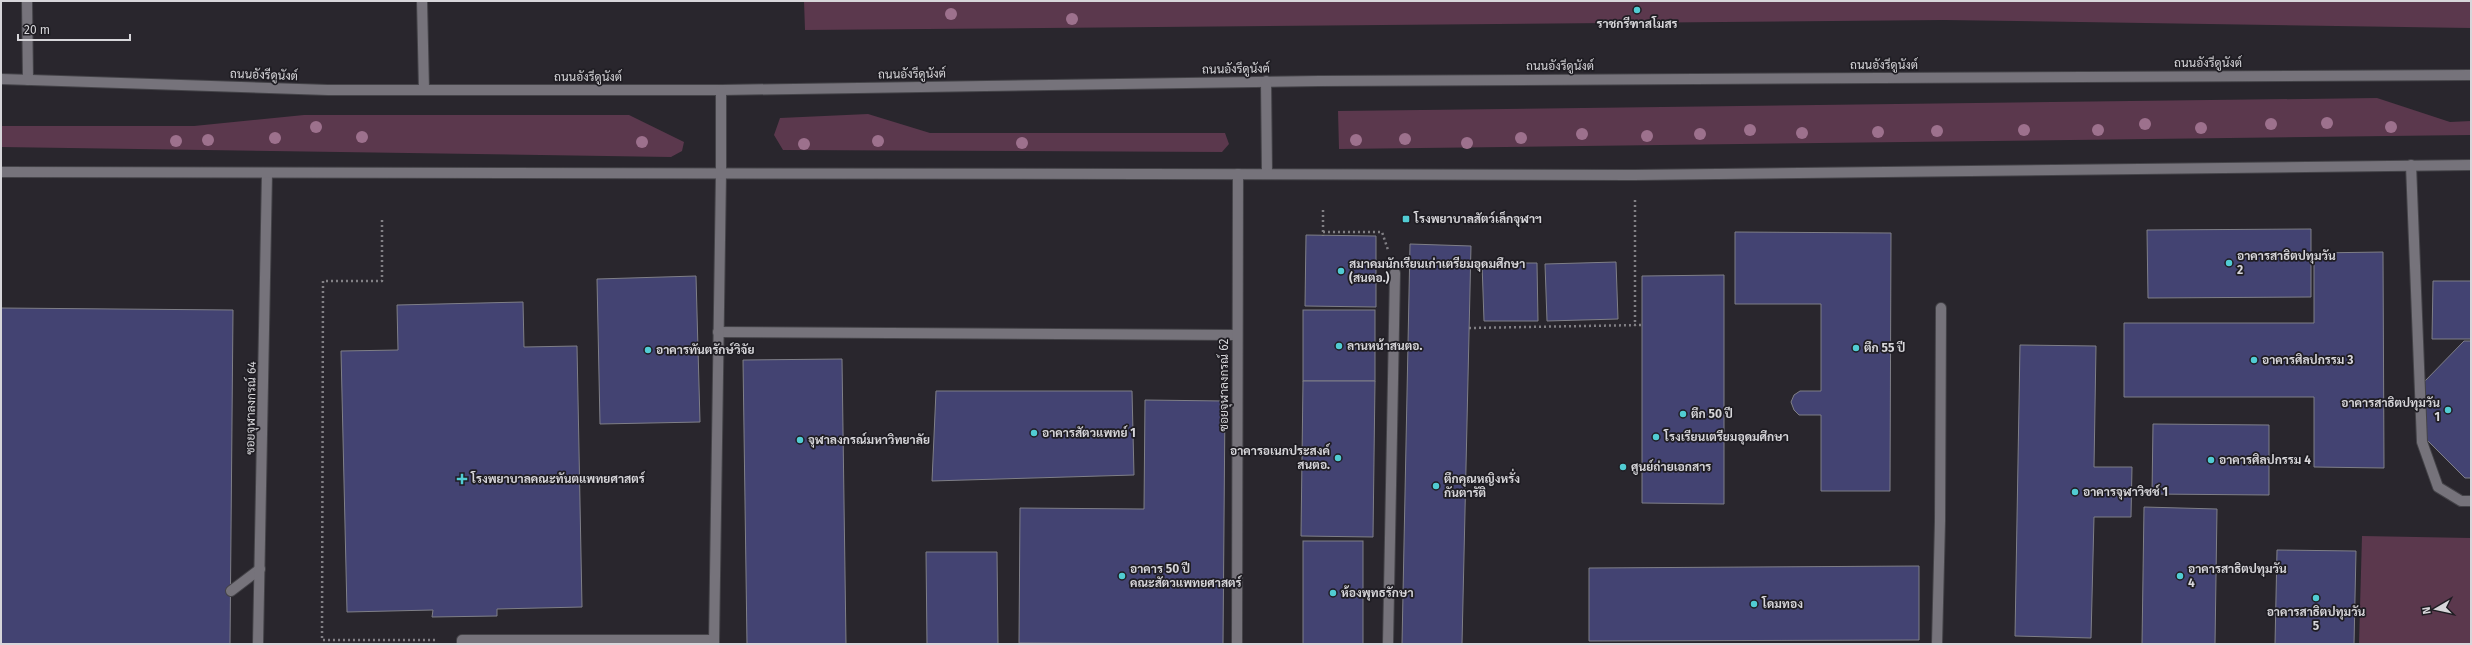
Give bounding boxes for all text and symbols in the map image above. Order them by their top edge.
marker: ราชกรีฑาสโมสร [1632,5,1642,15]
scale bar [18,16,130,42]
place label: ราชกรีฑาสโมสร [1596,16,1678,31]
text: 20 m [24,23,50,37]
street label: ถนนอังรีดูนังต์ [2174,55,2242,71]
street label: ถนนอังรีดูนังต์ [1850,57,1918,73]
street label: ถนนอังรีดูนังต์ [1526,58,1594,74]
street label: ถนนอังรีดูนังต์ [1202,60,1270,78]
street label: ถนนอังรีดูนังต์ [878,65,946,83]
street label: ถนนอังรีดูนังต์ [230,66,298,84]
street label: ถนนอังรีดูนังต์ [554,69,622,85]
place label: โรงพยาบาลสัตว์เล็กจุฬาฯ [1413,211,1542,227]
marker: โรงพยาบาลสัตว์เล็กจุฬาฯ [1401,214,1411,224]
place label: อาคารสาธิตปทุมวัน 2 [2237,249,2336,277]
place label: สมาคมนักเรียนเก่าเตรียมอุดมศึกษา (สนตอ.) [1349,256,1525,285]
marker: อาคารสาธิตปทุมวัน 2 [2224,258,2234,268]
marker: สมาคมนักเรียนเก่าเตรียมอุดมศึกษา (สนตอ.) [1336,266,1346,276]
street label: ซอยจุฬาลงกรณ์ 62 [1216,338,1233,431]
place label: ลานหน้าสนตอ. [1347,338,1423,353]
place label: ตึก 55 ปี [1864,340,1905,355]
marker: ลานหน้าสนตอ. [1334,341,1344,351]
place label: อาคารทันตรักษ์วิจัย [656,342,754,357]
marker: ตึก 55 ปี [1851,343,1861,353]
marker: อาคารทันตรักษ์วิจัย [643,345,653,355]
place label: อาคารศิลปกรรม 3 [2262,353,2353,367]
marker: อาคารศิลปกรรม 3 [2249,355,2259,365]
street label: ซอยจุฬาลงกรณ์ 64 [242,361,261,455]
place label: อาคารสาธิตปทุมวัน 1 [2341,396,2440,424]
marker: อาคารสาธิตปทุมวัน 1 [2443,405,2453,415]
place label: ตึก 50 ปี [1691,406,1733,421]
marker: ตึก 50 ปี [1678,409,1688,419]
place label: อาคารสัตวแพทย์ 1 [1042,425,1136,440]
marker: อาคารสัตวแพทย์ 1 [1029,428,1039,438]
place label: โรงเรียนเตรียมอุดมศึกษา [1663,429,1789,445]
place label: จุฬาลงกรณ์มหาวิทยาลัย [808,432,930,448]
marker: โรงเรียนเตรียมอุดมศึกษา [1651,432,1661,442]
marker: จุฬาลงกรณ์มหาวิทยาลัย [795,435,805,445]
place label: อาคารอเนกประสงค์ สนตอ. [1230,443,1331,472]
marker: อาคารอเนกประสงค์ สนตอ. [1333,453,1343,463]
place label: อาคารศิลปกรรม 4 [2219,453,2311,467]
marker: อาคารศิลปกรรม 4 [2206,455,2216,465]
place label: ศูนย์ถ่ายเอกสาร [1631,459,1711,475]
marker: ศูนย์ถ่ายเอกสาร [1618,462,1628,472]
place label: ตึกคุณหญิงหรั่ง กันตารัติ [1444,468,1520,500]
place label: โรงพยาบาลคณะทันตแพทยศาสตร์ [470,471,646,486]
marker: โรงพยาบาลคณะทันตแพทยศาสตร์ [456,473,468,485]
marker: ตึกคุณหญิงหรั่ง กันตารัติ [1431,481,1441,491]
place label: อาคารจุฬาวิชช์ 1 [2083,484,2168,500]
marker: อาคารจุฬาวิชช์ 1 [2070,487,2080,497]
place label: อาคาร 50 ปี คณะสัตวแพทยศาสตร์ [1130,561,1243,590]
place label: อาคารสาธิตปทุมวัน 4 [2188,562,2287,590]
marker: อาคาร 50 ปี คณะสัตวแพทยศาสตร์ [1117,571,1127,581]
marker: อาคารสาธิตปทุมวัน 4 [2175,571,2185,581]
place label: ห้องพุทธรักษา [1341,585,1414,601]
marker: ห้องพุทธรักษา [1328,588,1338,598]
north arrow [2416,589,2456,629]
marker: อาคารสาธิตปทุมวัน 5 [2311,593,2321,603]
place label: โดมทอง [1761,596,1803,611]
marker: โดมทอง [1749,599,1759,609]
place label: อาคารสาธิตปทุมวัน 5 [2267,605,2366,633]
text: N [2420,606,2434,615]

